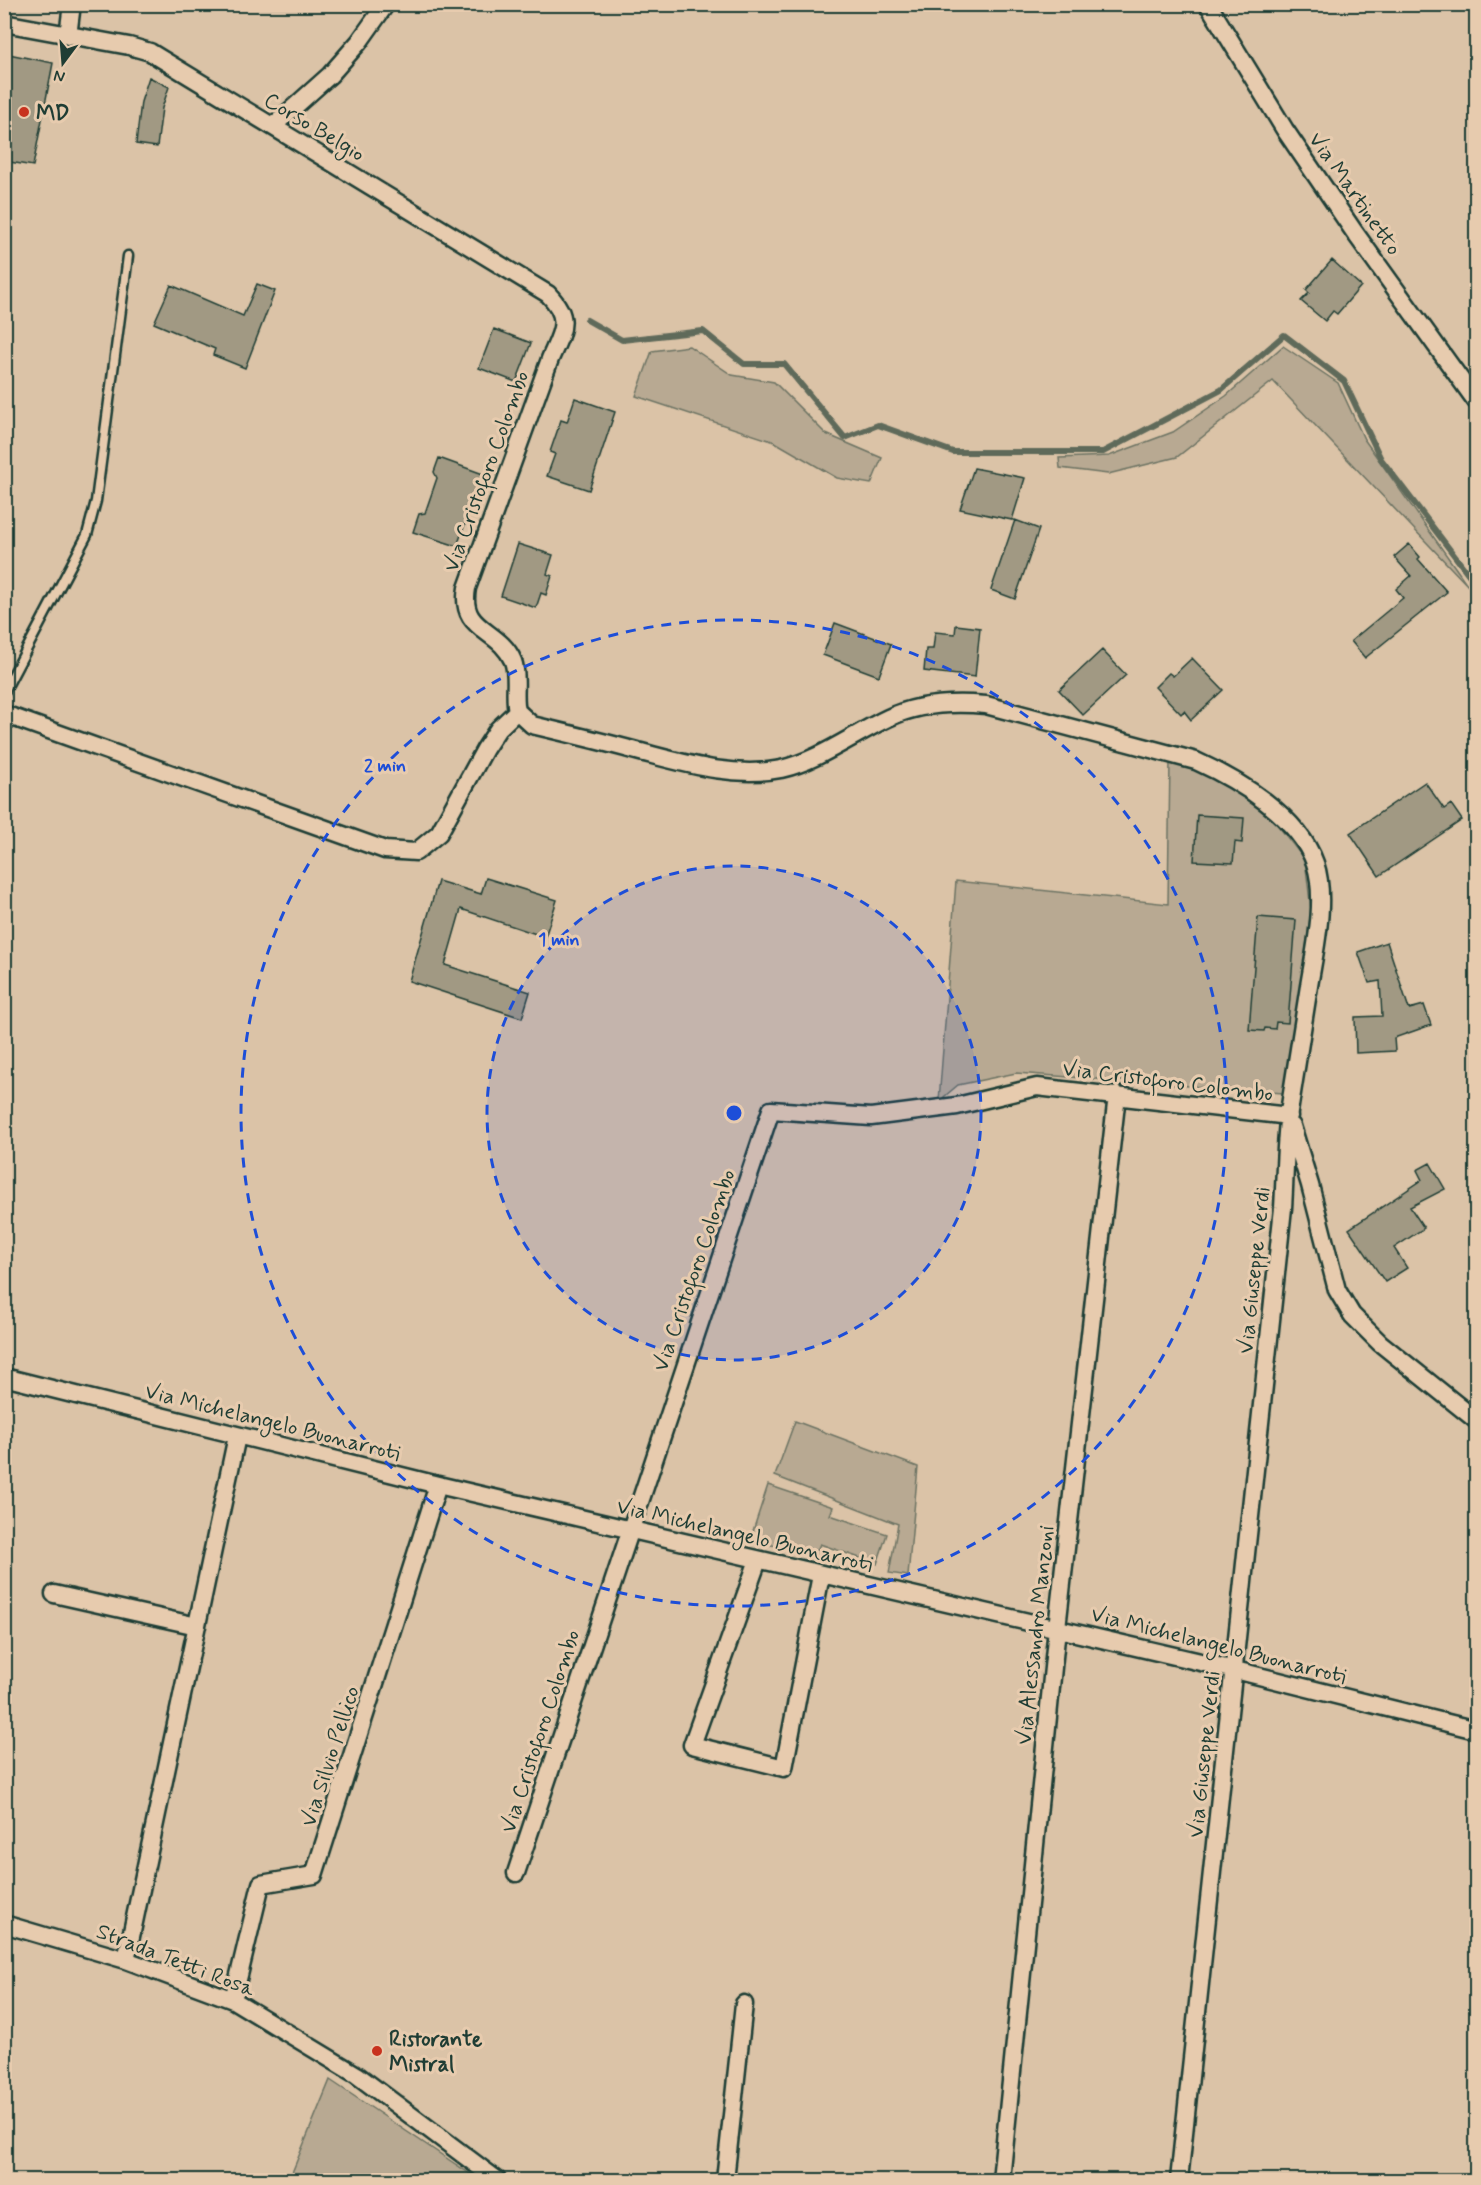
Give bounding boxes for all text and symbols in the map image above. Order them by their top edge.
north arrow [33,33,93,93]
text: N [51,64,67,88]
street label: Corso Belgio [257,87,369,171]
place label: MD [36,100,70,128]
marker: MD [17,105,31,119]
street label: Via Martinetto [1302,127,1407,261]
street label: Via Cristoforo Colombo [437,367,538,577]
text: 2 min [364,754,406,778]
text: 1 min [538,928,580,952]
street label: Via Cristoforo Colombo [1061,1055,1275,1111]
centre of rings [724,1103,744,1123]
street label: Via Cristoforo Colombo [647,1166,745,1376]
street label: Via Giuseppe Verdi [1232,1185,1278,1355]
street label: Via Michelangelo Buonarroti [141,1378,403,1471]
street label: Via Michelangelo Buonarroti [613,1493,876,1582]
street label: Via Alessandro Manzoni [1011,1524,1061,1746]
street label: Via Michelangelo Buonarroti [1087,1601,1349,1694]
street label: Via Cristoforo Colombo [495,1626,589,1837]
street label: Via Giuseppe Verdi [1182,1669,1228,1839]
street label: Via Silvio Pellico [295,1683,367,1830]
street label: Strada Tetti Rosa [92,1918,259,2004]
place label: Ristorante Mistral [389,2026,483,2079]
marker: Ristorante Mistral [370,2044,384,2058]

